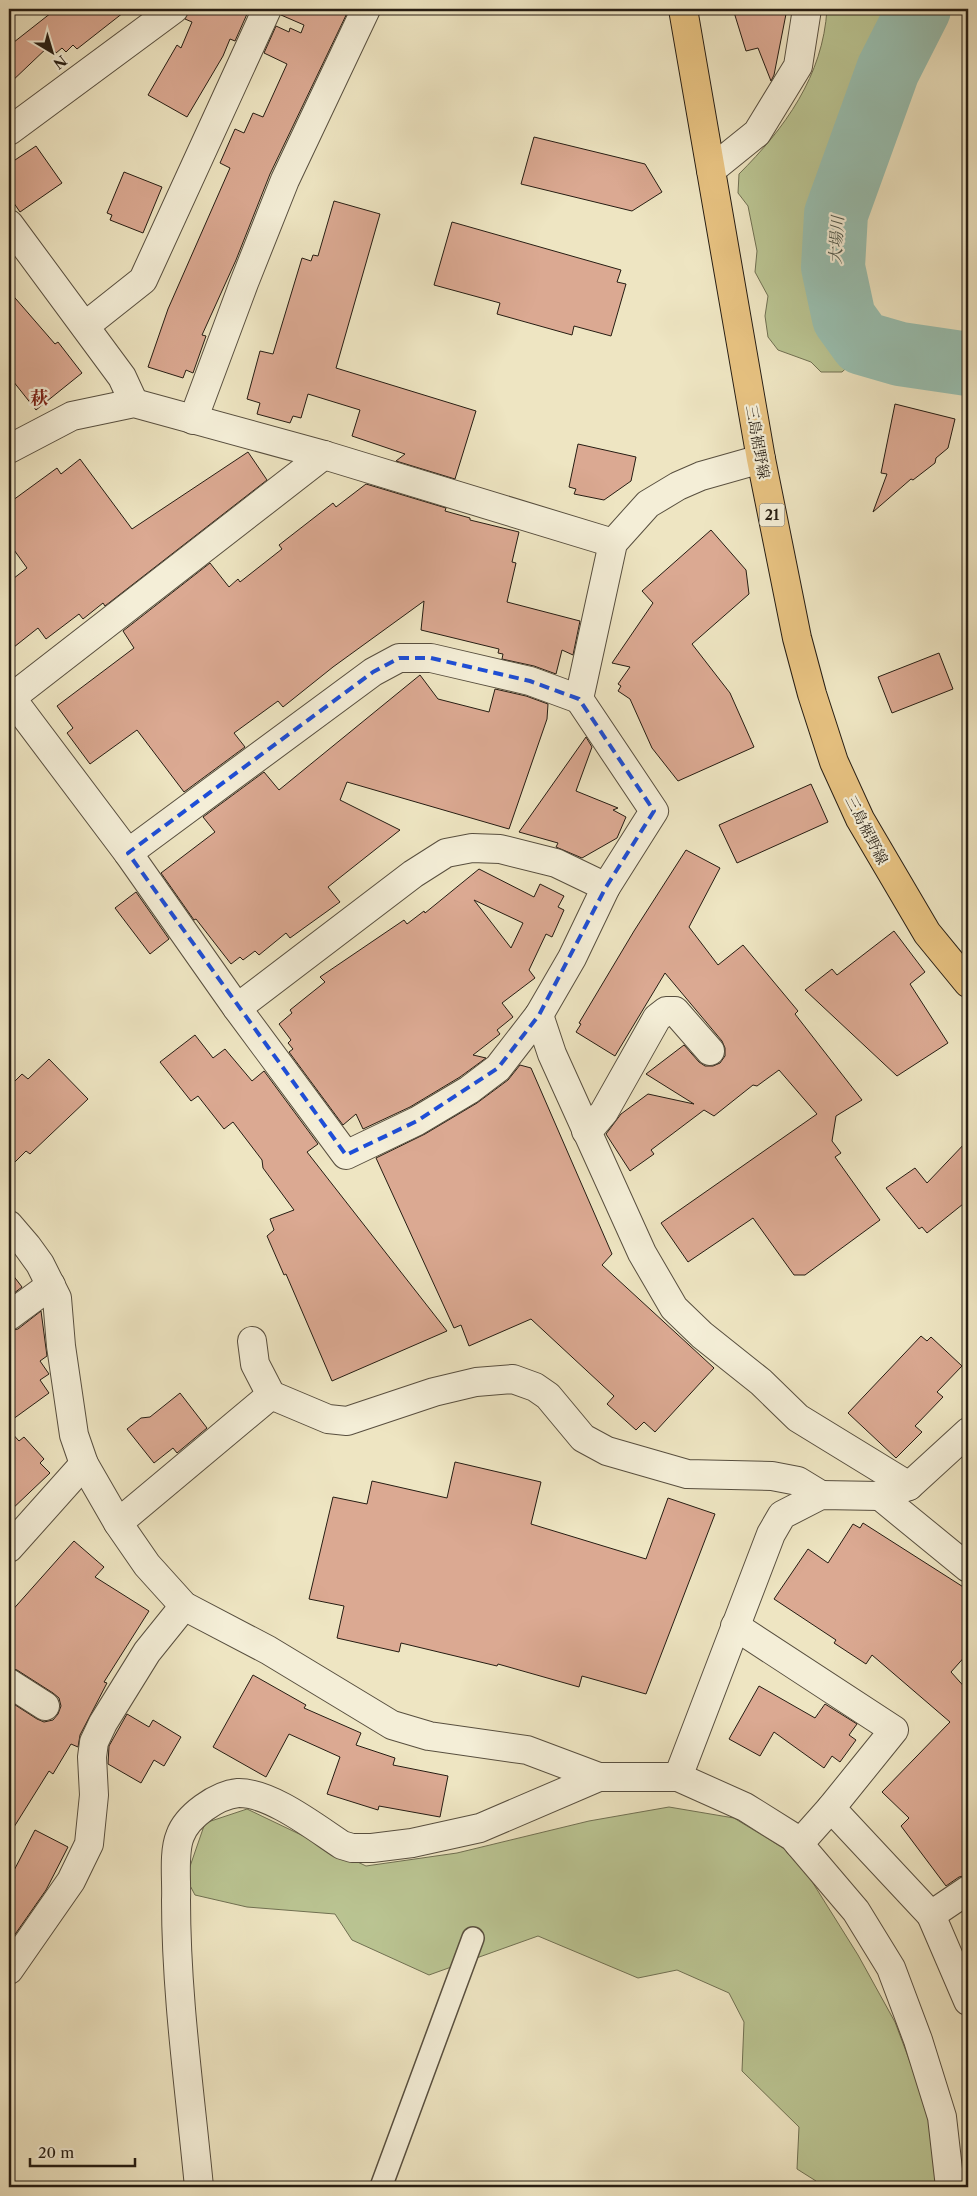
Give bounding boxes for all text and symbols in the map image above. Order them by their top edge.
north arrow [28,28,78,78]
text: N [50,51,70,73]
water label: 大場川 [825,214,847,264]
district label: 萩 [30,387,48,409]
street label: 三島裾野線 [742,403,774,481]
road number: 21 [760,504,784,526]
street label: 三島裾野線 [842,792,892,868]
scale bar [30,2136,135,2168]
text: 20 m [38,2143,74,2162]

